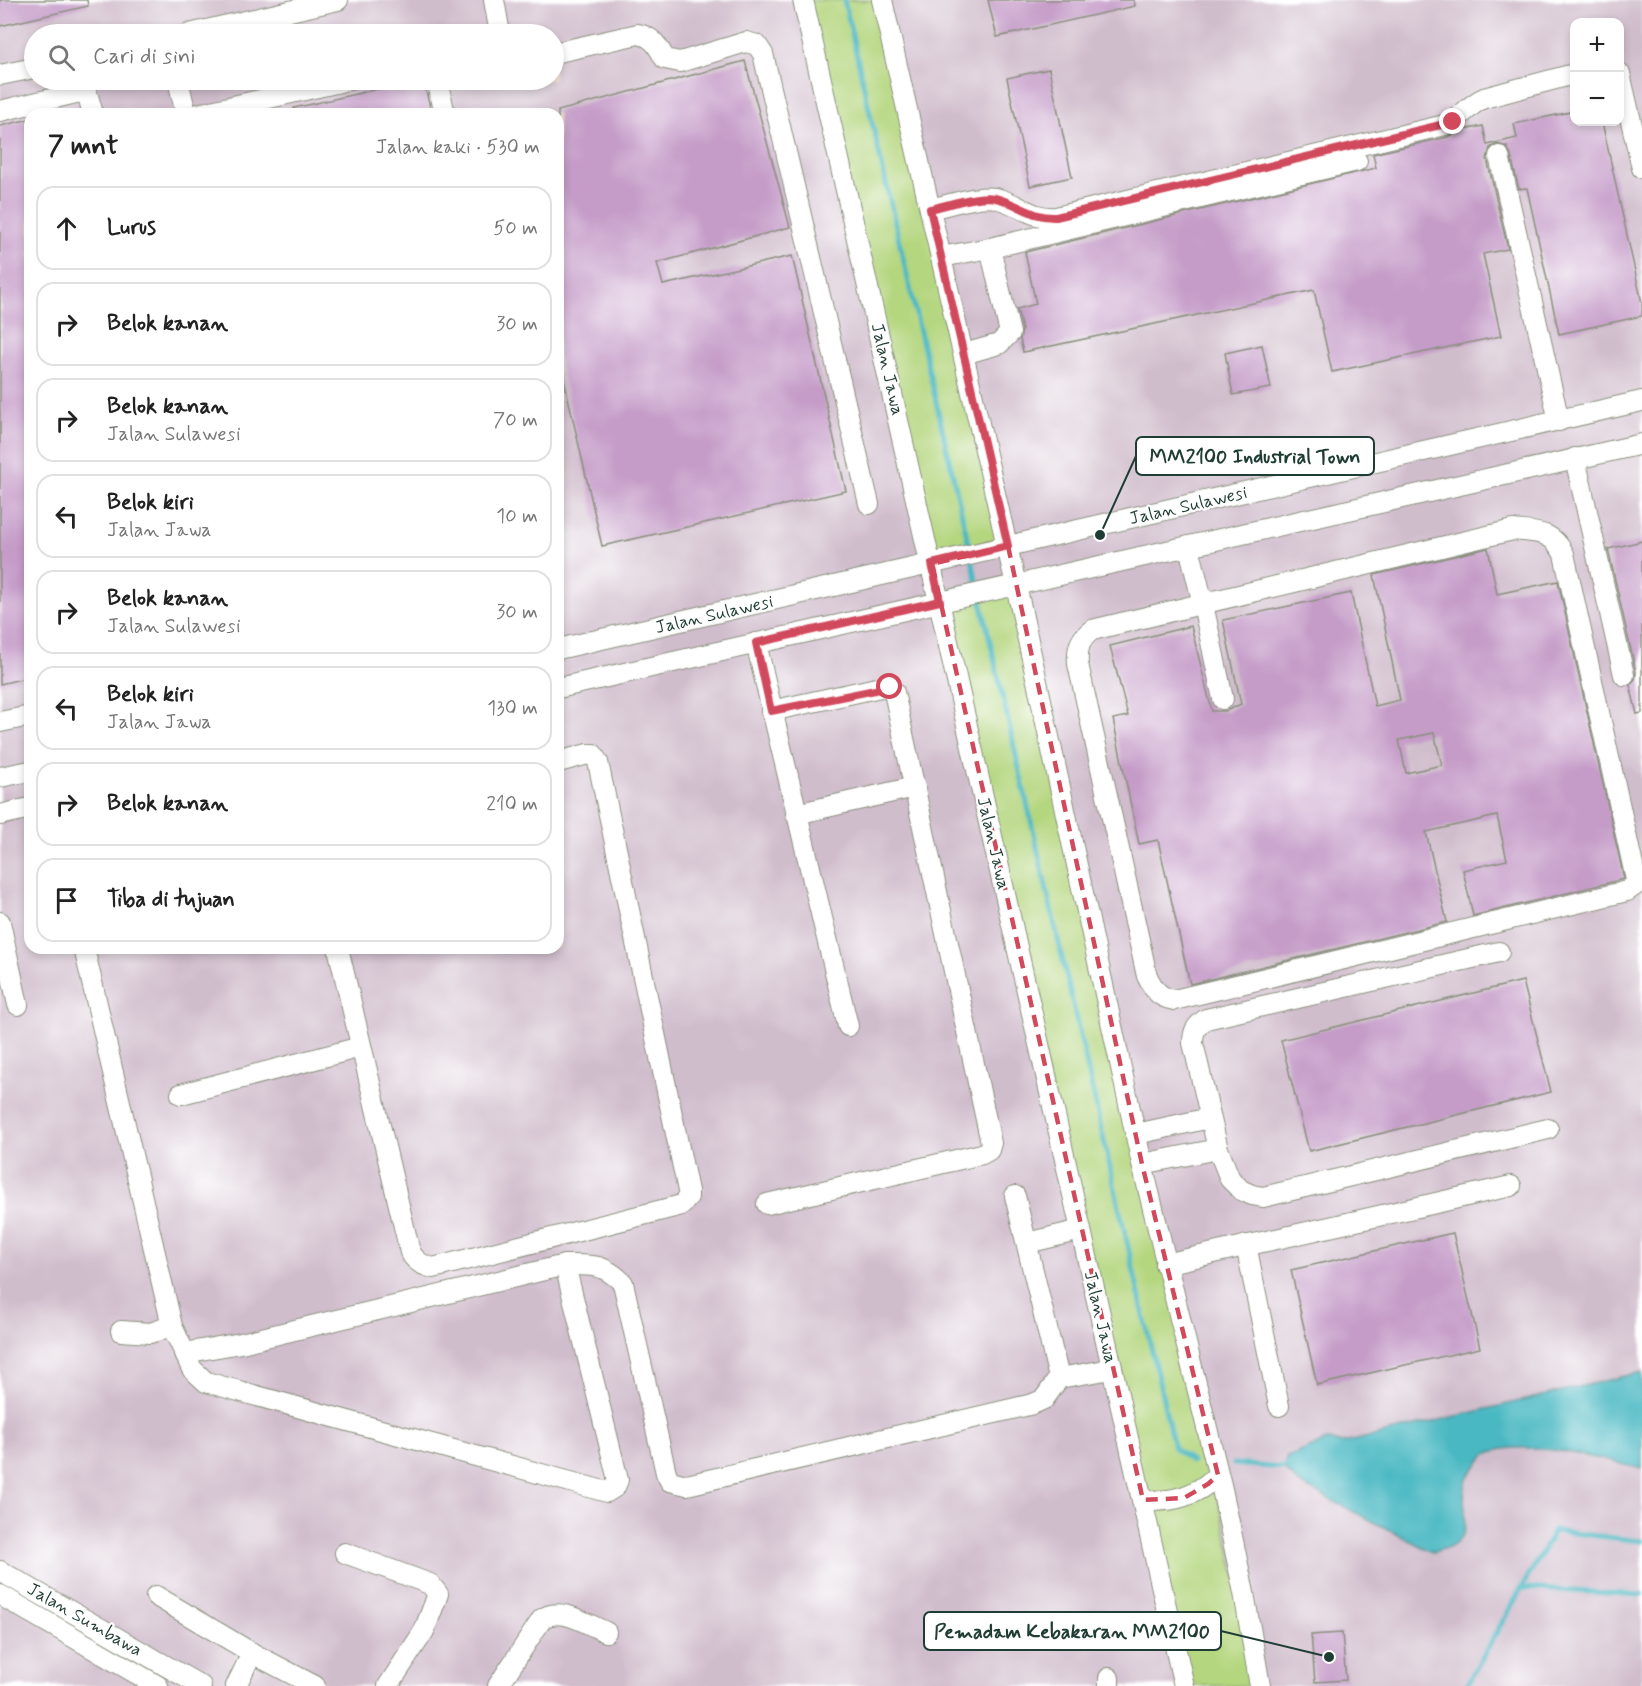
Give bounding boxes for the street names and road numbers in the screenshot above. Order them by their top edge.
street label: Jalan Jawa [865,321,909,418]
street label: Jalan Sulawesi [1127,481,1250,531]
street label: Jalan Sulawesi [653,590,776,640]
street label: Jalan Jawa [971,795,1015,892]
street label: Jalan Jawa [1078,1269,1122,1366]
street label: Jalan Sumbawa [23,1577,146,1663]

